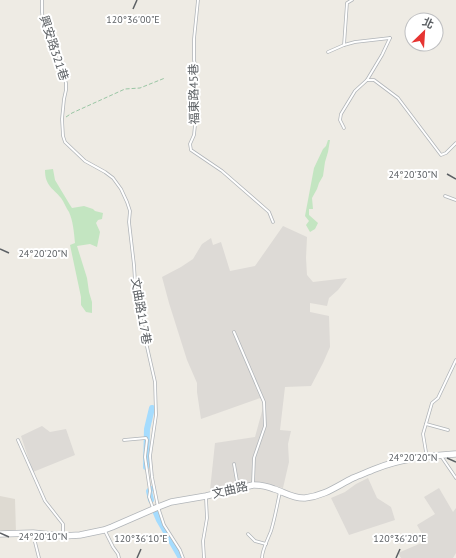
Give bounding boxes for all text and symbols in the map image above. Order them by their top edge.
north arrow [404,12,444,52]
street label: 興安路321巷 [37,13,72,82]
text: 120°36'00"E [106,13,160,26]
text: 北 [420,14,436,32]
street label: 福東路45巷 [185,63,202,125]
text: 24°20'30"N [388,168,438,181]
text: 24°20'20"N [18,247,68,260]
street label: 文曲路117巷 [128,276,155,346]
text: 24°20'20"N [388,451,438,464]
street label: 文曲路 [211,478,249,501]
text: 24°20'10"N [18,530,68,543]
text: 120°36'10"E [114,532,168,545]
text: 120°36'20"E [373,532,427,545]

